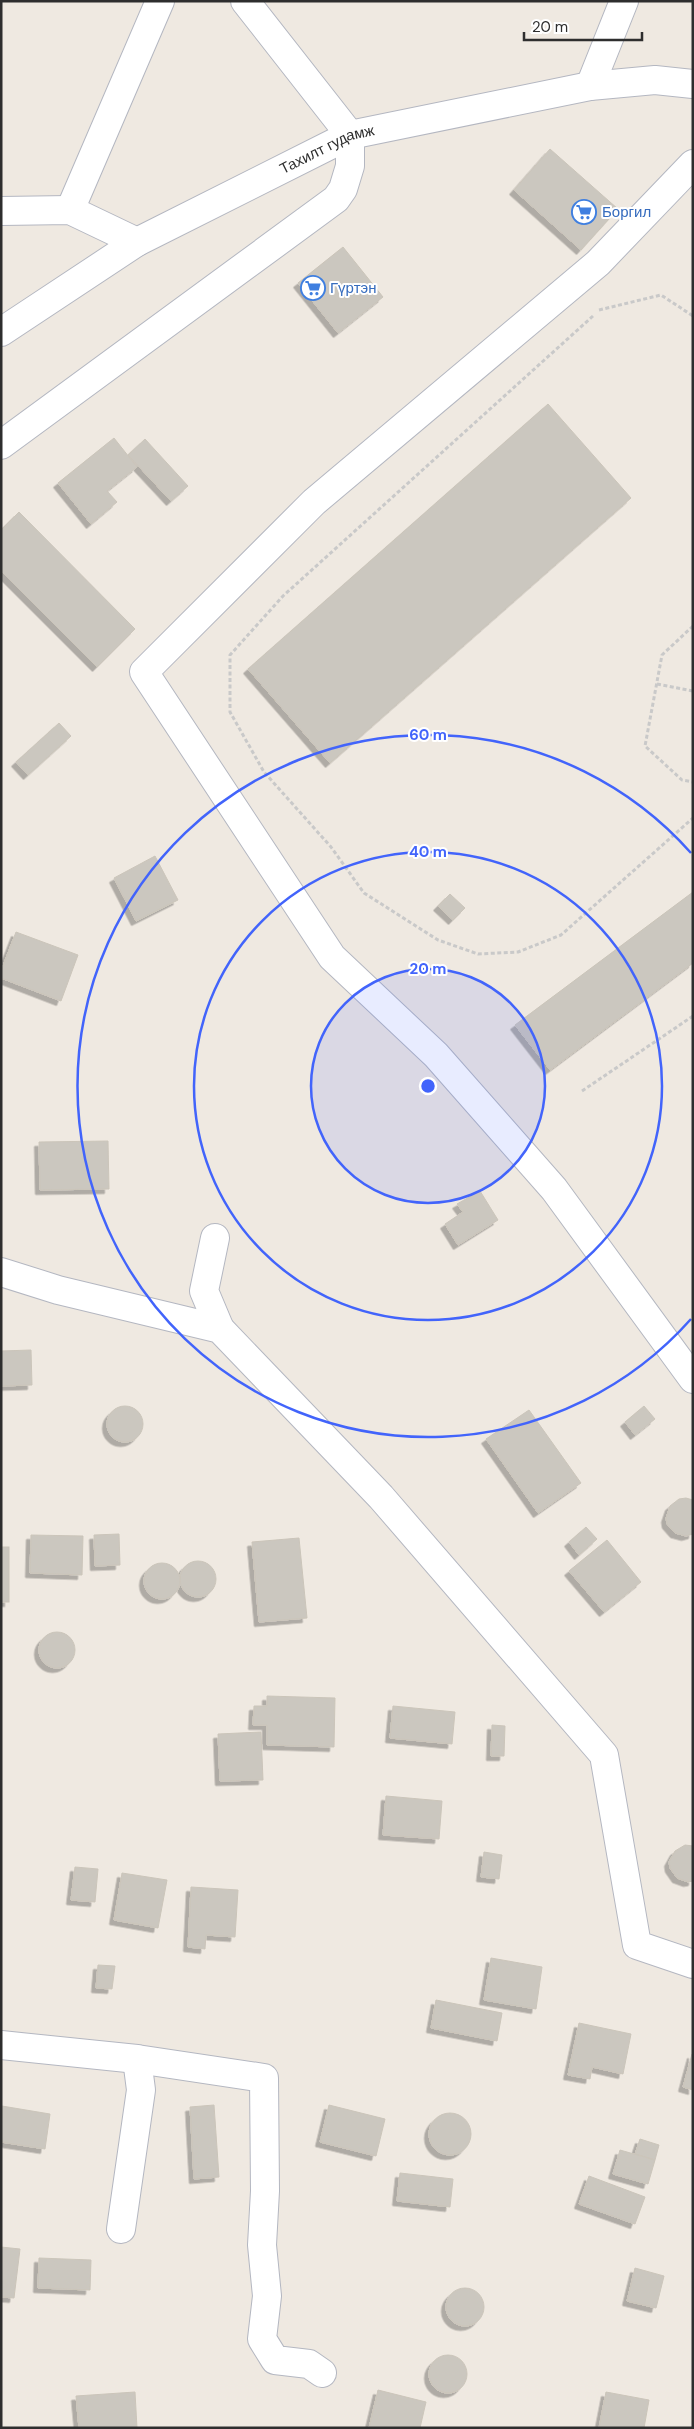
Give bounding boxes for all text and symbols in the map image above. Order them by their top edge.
scale bar [524,10,642,42]
text: 20 m [532,17,568,37]
street label: Тахилт гудамж [276,120,376,179]
supermarket icon: Боргил [571,199,597,225]
place label: Боргил [602,202,651,222]
supermarket icon: Гүртэн [300,275,326,301]
place label: Гүртэн [330,278,376,298]
text: 60 m [409,725,447,745]
text: 40 m [409,842,447,862]
text: 20 m [410,959,446,979]
centre of rings [419,1077,437,1095]

